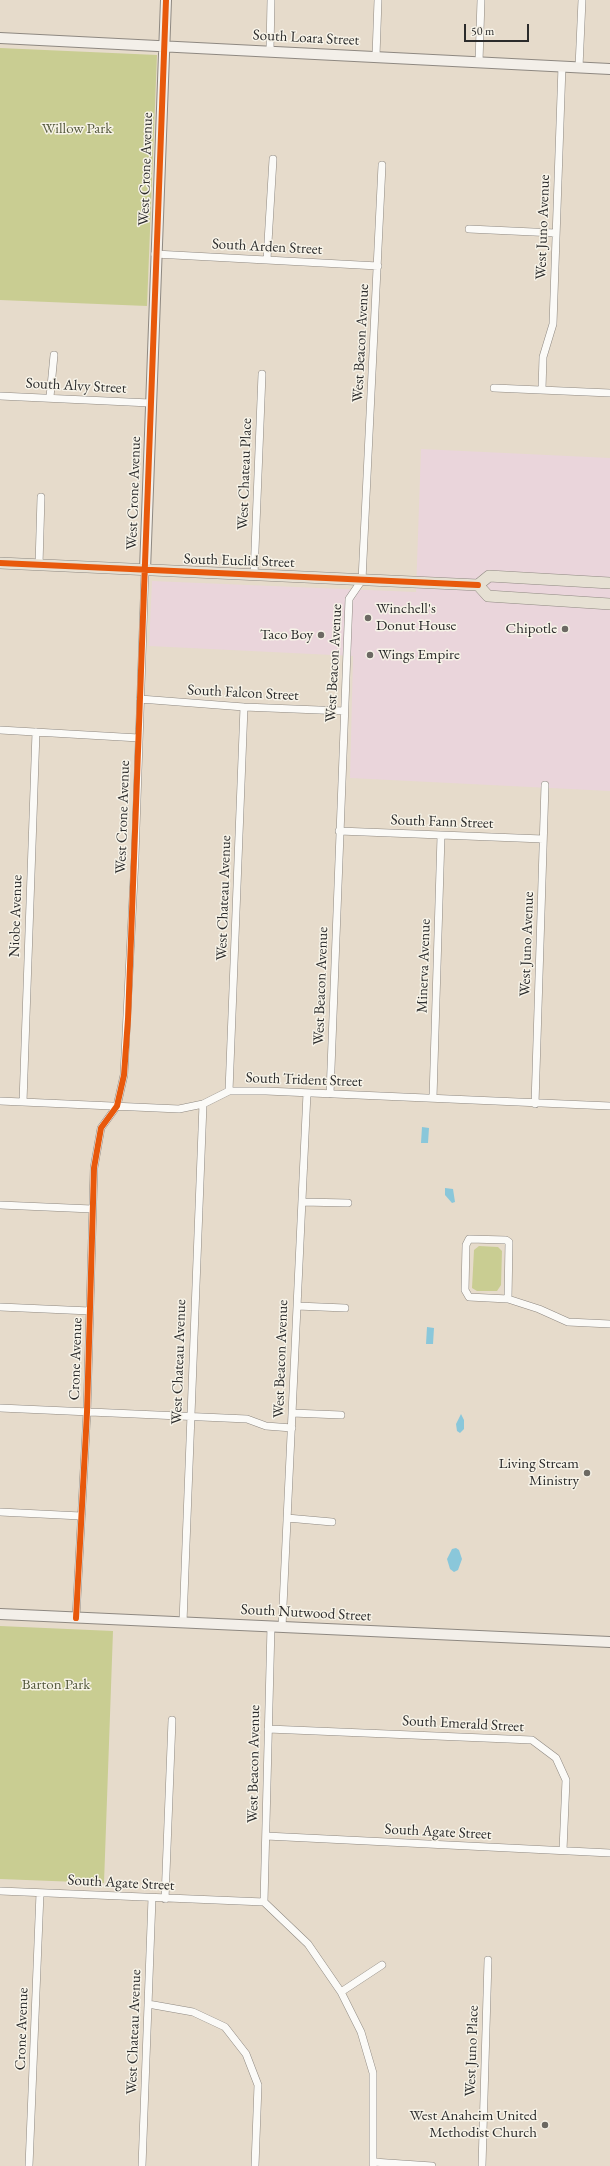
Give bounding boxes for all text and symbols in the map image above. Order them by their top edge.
scale bar [466,16,531,42]
text: 50 m [471,23,494,39]
street label: South Loara Street [252,26,360,50]
street label: West Crone Avenue [135,112,157,226]
park label: Willow Park [42,120,112,138]
street label: West Juno Avenue [532,174,554,280]
street label: South Arden Street [211,235,323,259]
street label: West Beacon Avenue [349,283,373,403]
street label: South Alvy Street [25,374,127,398]
street label: West Chateau Place [234,418,256,530]
street label: West Crone Avenue [123,436,145,550]
street label: South Euclid Street [183,550,295,572]
place label: Winchell's Donut House [376,600,456,635]
street label: West Beacon Avenue [322,603,346,723]
marker: Winchell's Donut House [363,613,373,623]
place label: Chipotle [506,620,557,638]
marker: Chipotle [560,624,570,634]
place label: Taco Boy [260,626,313,644]
marker: Taco Boy [316,630,326,640]
place label: Wings Empire [378,646,460,664]
marker: Wings Empire [365,650,375,660]
street label: South Falcon Street [187,681,299,705]
street label: West Crone Avenue [112,760,134,874]
street label: South Fann Street [390,811,494,833]
street label: West Chateau Avenue [213,835,235,961]
street label: Niobe Avenue [6,874,26,958]
street label: West Juno Avenue [516,891,538,997]
street label: Minerva Avenue [413,919,435,1013]
street label: West Beacon Avenue [310,926,332,1046]
street label: South Trident Street [245,1069,363,1091]
street label: West Chateau Avenue [168,1299,190,1425]
street label: West Beacon Avenue [270,1299,292,1419]
street label: Crone Avenue [66,1317,86,1401]
place label: Living Stream Ministry [499,1455,579,1490]
marker: Living Stream Ministry [582,1468,592,1478]
street label: South Nutwood Street [240,1601,372,1625]
park label: Barton Park [22,1676,90,1694]
street label: West Beacon Avenue [244,1705,264,1823]
street label: South Emerald Street [402,1712,524,1736]
street label: South Agate Street [384,1820,492,1844]
street label: South Agate Street [67,1871,175,1895]
street label: West Chateau Avenue [123,1969,145,2095]
street label: Crone Avenue [12,1987,32,2071]
street label: West Juno Place [461,2005,483,2097]
place label: West Anaheim United Methodist Church [409,2107,537,2142]
marker: West Anaheim United Methodist Church [540,2120,550,2130]

